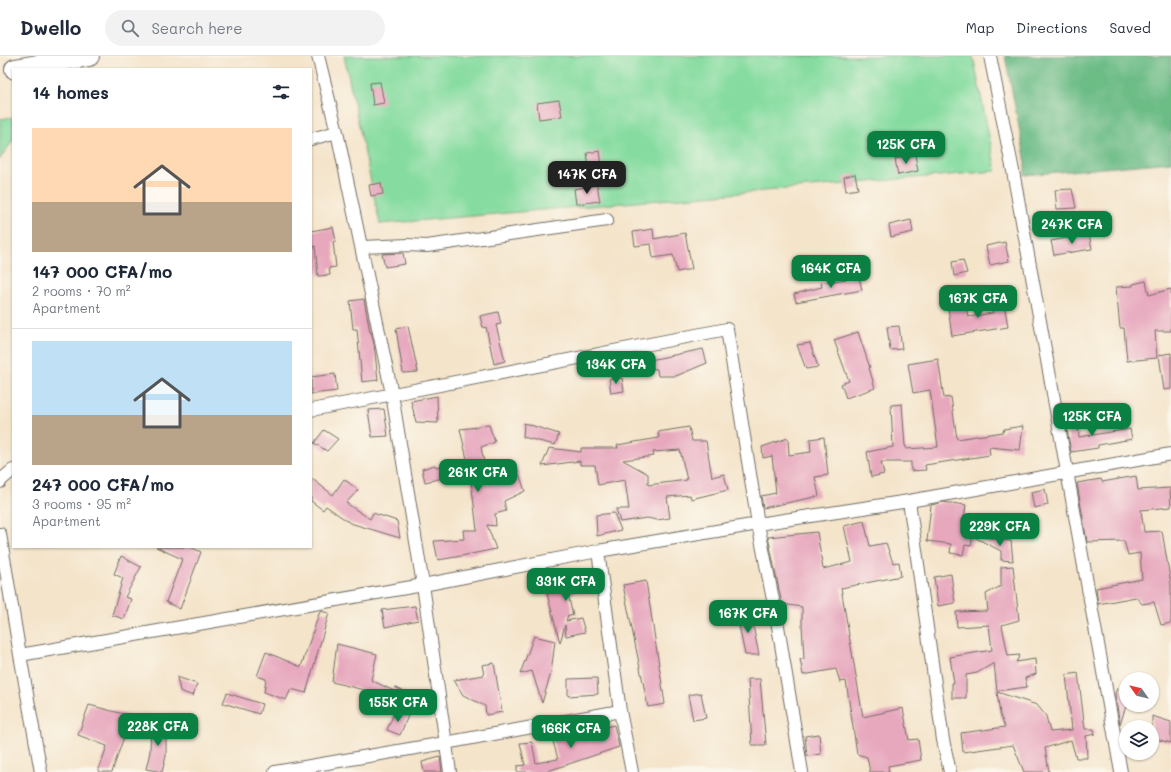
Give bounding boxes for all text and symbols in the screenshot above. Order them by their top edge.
search box [105,10,385,46]
text: Dwello [20,15,81,40]
icon: search [119,17,141,39]
text: Search here [151,18,243,38]
text: Map [966,18,994,37]
text: Directions [1016,18,1087,37]
text: Saved [1109,18,1151,37]
text: 14 homes [32,81,109,103]
icon: filters [270,81,292,103]
pin: 125K CFA [865,131,947,165]
text: 125K CFA [876,135,936,152]
icon: home [126,154,198,226]
pin: 147K CFA [546,161,628,195]
text: 147K CFA [557,165,617,182]
pin: 247K CFA [1031,211,1113,245]
text: 247K CFA [1041,215,1103,232]
pin: 164K CFA [790,255,872,289]
text: 164K CFA [801,259,861,276]
text: 147 000 CFA/mo [32,260,172,282]
text: 2 rooms · 70 m² [32,282,131,299]
pin: 167K CFA [937,285,1019,319]
text: 167K CFA [948,289,1008,306]
text: Apartment [32,299,101,316]
pin: 134K CFA [575,351,657,385]
text: 134K CFA [586,355,646,372]
icon: home [126,367,198,439]
pin: 125K CFA [1051,403,1133,437]
text: 125K CFA [1062,407,1122,424]
pin: 261K CFA [437,459,519,493]
text: 261K CFA [448,463,508,480]
text: 247 000 CFA/mo [32,473,174,495]
text: 3 rooms · 95 m² [32,495,131,512]
text: Apartment [32,512,101,529]
pin: 229K CFA [959,513,1041,547]
text: 229K CFA [969,517,1031,534]
pin: 331K CFA [525,568,607,602]
text: 331K CFA [536,572,596,589]
pin: 167K CFA [707,600,789,634]
text: 167K CFA [718,604,778,621]
north arrow [1119,672,1159,712]
map controls [1119,672,1159,760]
pin: 155K CFA [357,689,439,723]
text: 155K CFA [368,693,428,710]
pin: 228K CFA [117,713,199,747]
pin: 166K CFA [530,715,612,749]
text: 228K CFA [127,717,189,734]
text: 166K CFA [541,719,601,736]
button: layers [1119,720,1159,760]

